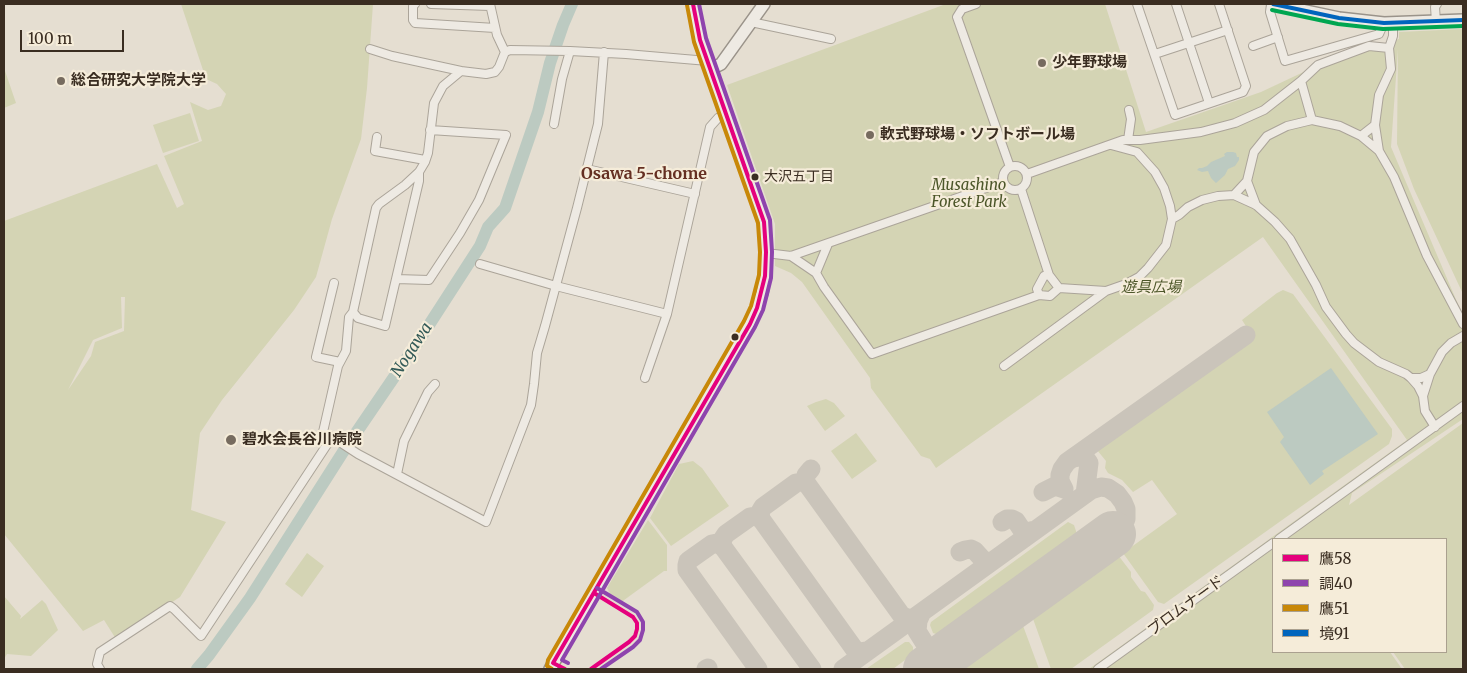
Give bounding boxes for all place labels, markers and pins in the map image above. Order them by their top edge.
place label: 少年野球場 [1052,54,1127,72]
marker: 少年野球場 [1036,57,1048,69]
place label: 総合研究大学院大学 [71,72,206,90]
marker: 総合研究大学院大学 [55,75,67,87]
place label: 軟式野球場・ソフトボール場 [880,126,1075,144]
marker: 軟式野球場・ソフトボール場 [864,129,876,141]
place label: 大沢五丁目 [764,169,834,185]
marker: 大沢五丁目 [750,172,760,182]
unlabelled marker [730,332,740,342]
place label: 碧水会長谷川病院 [242,431,362,449]
marker: 碧水会長谷川病院 [224,433,238,447]

